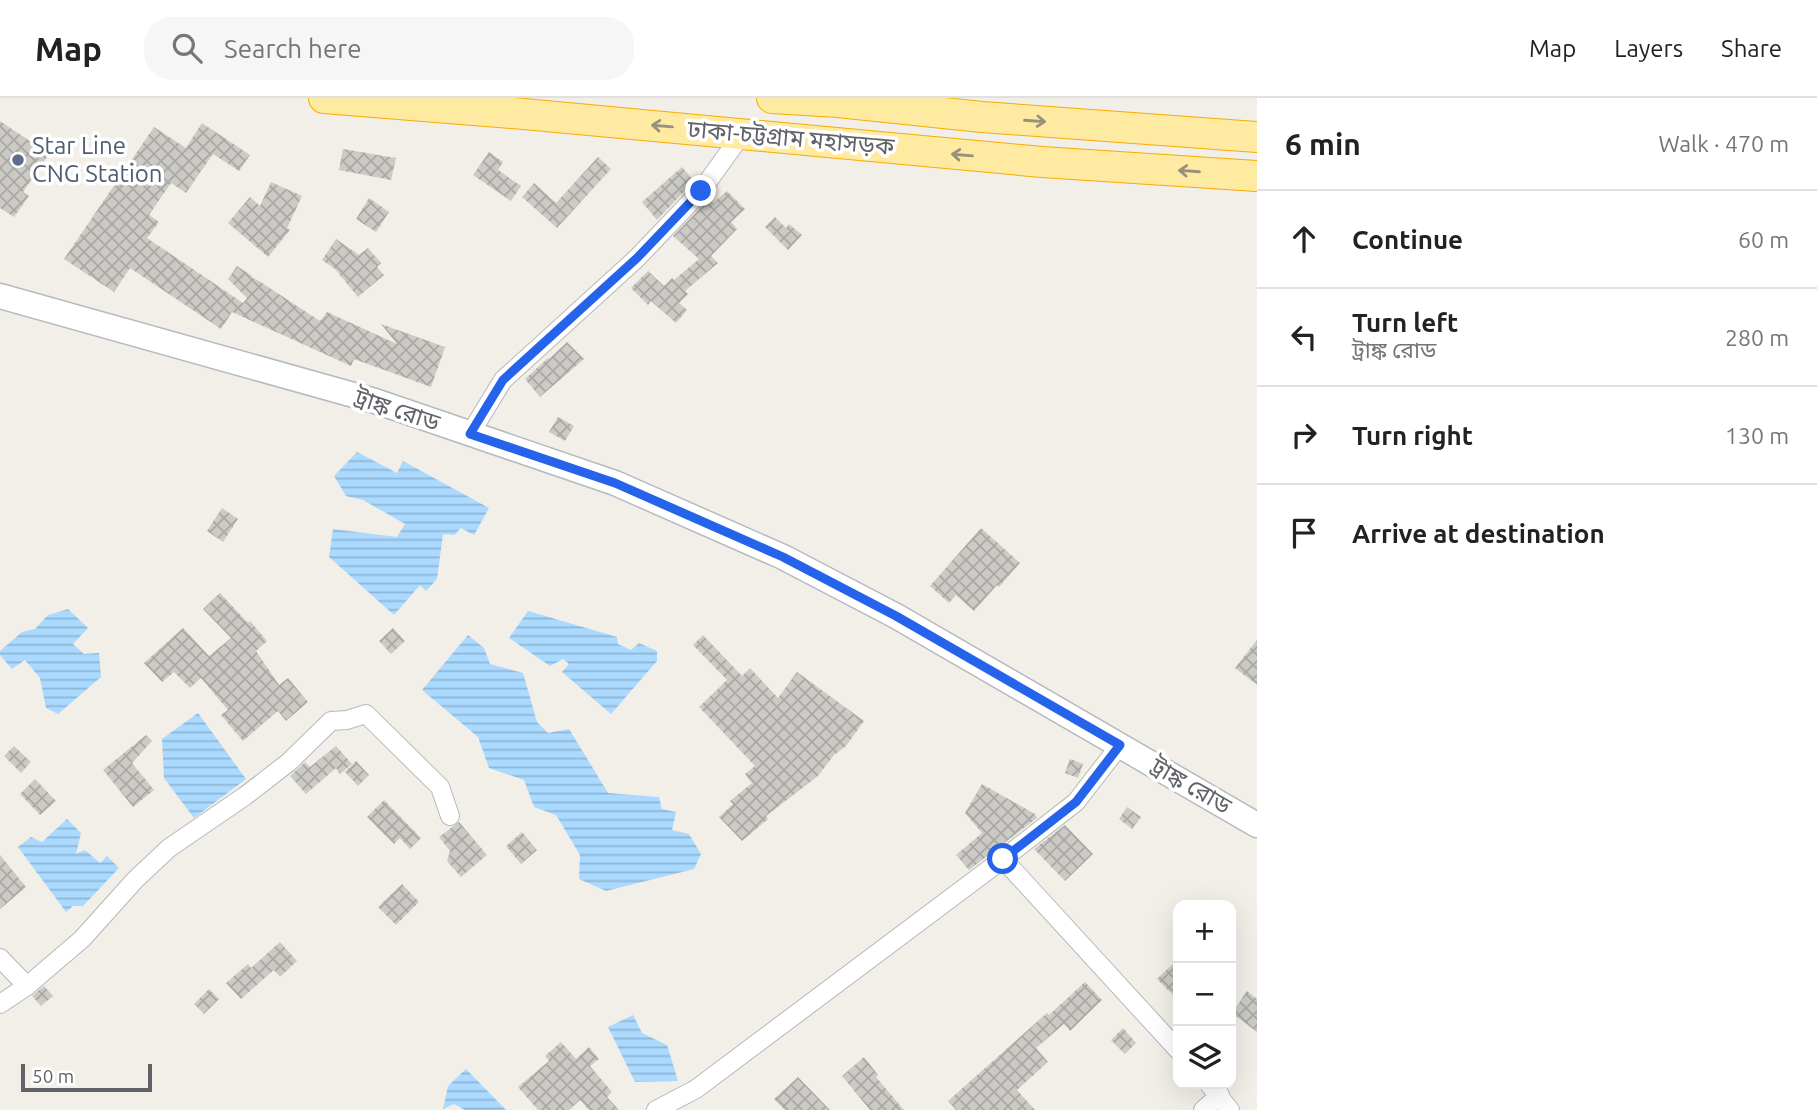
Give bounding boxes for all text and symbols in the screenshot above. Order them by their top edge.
search box [144,17,634,80]
icon: search [168,29,206,67]
text: Map [35,30,102,67]
text: Search here [224,34,362,63]
text: Map [1529,35,1576,62]
text: Layers [1614,35,1683,62]
text: Share [1721,35,1782,62]
street label: ঢাকা-চট্টগ্রাম মহাসড়ক [686,115,896,160]
one-way arrow [1023,115,1046,128]
one-way arrow [652,120,674,133]
text: 6 min [1285,127,1361,161]
text: Walk · 470 m [1658,131,1789,156]
place label: Star Line CNG Station [32,132,163,187]
one-way arrow [951,148,974,161]
marker: Star Line CNG Station [10,152,26,168]
one-way arrow [1178,165,1201,178]
route end [685,175,716,206]
icon: ahead [1285,220,1323,258]
text: Continue [1352,225,1463,254]
text: 60 m [1738,227,1789,252]
text: Turn left [1352,308,1458,337]
icon: left [1285,318,1323,356]
text: 280 m [1725,325,1789,350]
text: ট্রাঙ্ক রোড [1352,337,1436,362]
street label: ট্রাঙ্ক রোড [350,383,444,436]
icon: right [1285,416,1323,454]
text: Turn right [1352,421,1473,450]
text: 130 m [1725,423,1789,448]
icon: arrive [1285,514,1323,552]
text: Arrive at destination [1352,519,1605,548]
street label: ট্রাঙ্ক রোড [1145,751,1237,820]
route start [987,843,1018,874]
map controls [1173,900,1236,1089]
button: + [1173,900,1236,963]
button: − [1173,963,1236,1026]
button: layers [1173,1026,1236,1089]
scale bar [21,1061,152,1093]
text: 50 m [32,1065,74,1087]

